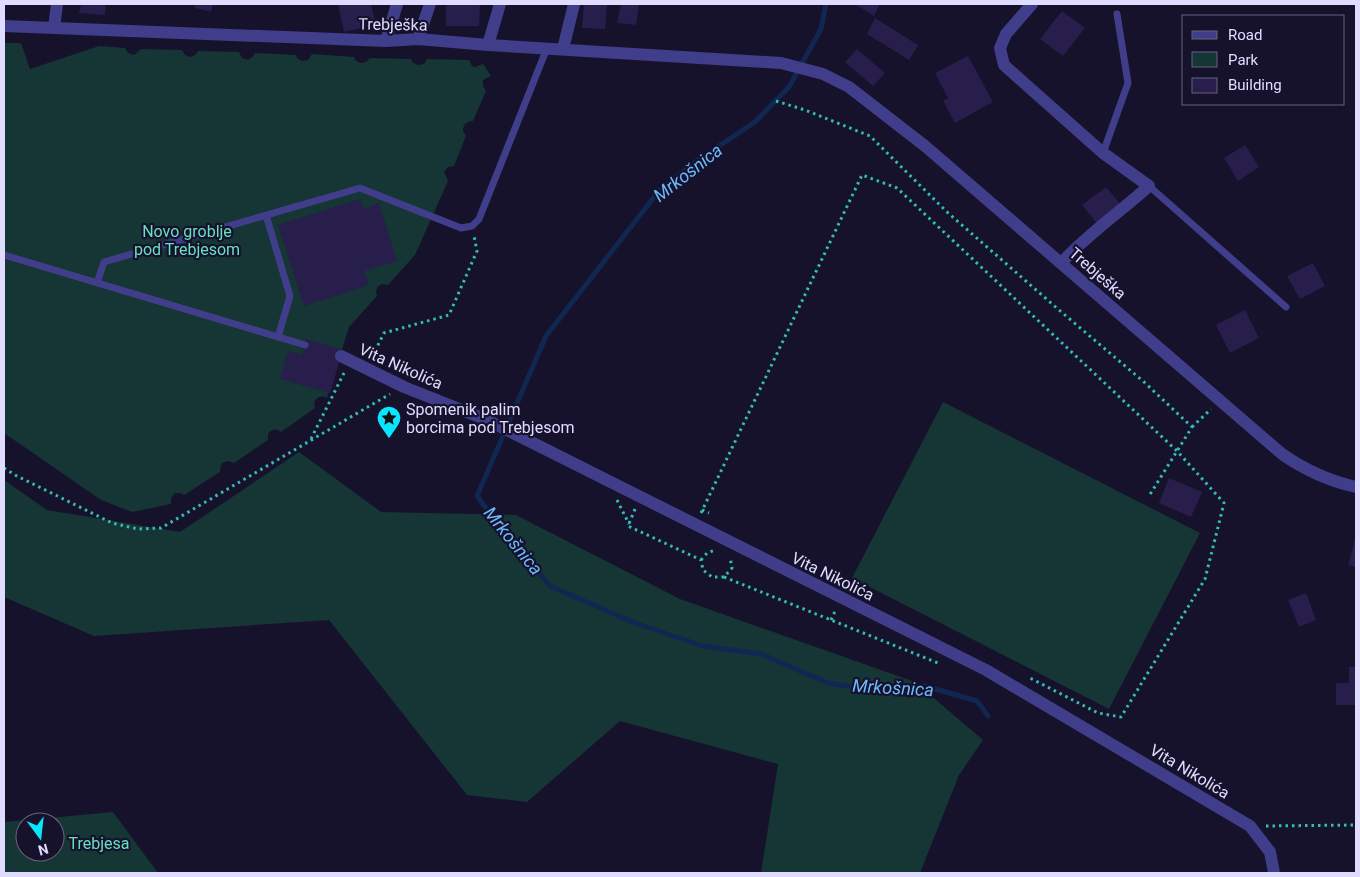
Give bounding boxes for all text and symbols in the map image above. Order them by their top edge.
street label: Trebješka [358,14,428,35]
legend [1182,15,1345,105]
text: Road [1228,26,1262,44]
text: Park [1228,51,1259,69]
text: Building [1228,76,1282,94]
water label: Mrkošnica [649,139,726,206]
park label: Novo groblje pod Trebjesom [134,222,240,259]
street label: Trebješka [1065,244,1130,303]
street label: Vita Nikolića [356,340,445,393]
place label: Spomenik palim borcima pod Trebjesom [406,400,575,437]
place icon: Spomenik palim borcima pod Trebjesom [376,405,402,439]
water label: Mrkošnica [480,502,547,579]
street label: Vita Nikolića [788,548,877,605]
water label: Mrkošnica [852,675,934,700]
street label: Vita Nikolića [1147,740,1233,803]
north arrow [15,812,65,862]
park label: Trebjesa [69,834,129,853]
text: N [37,841,50,859]

